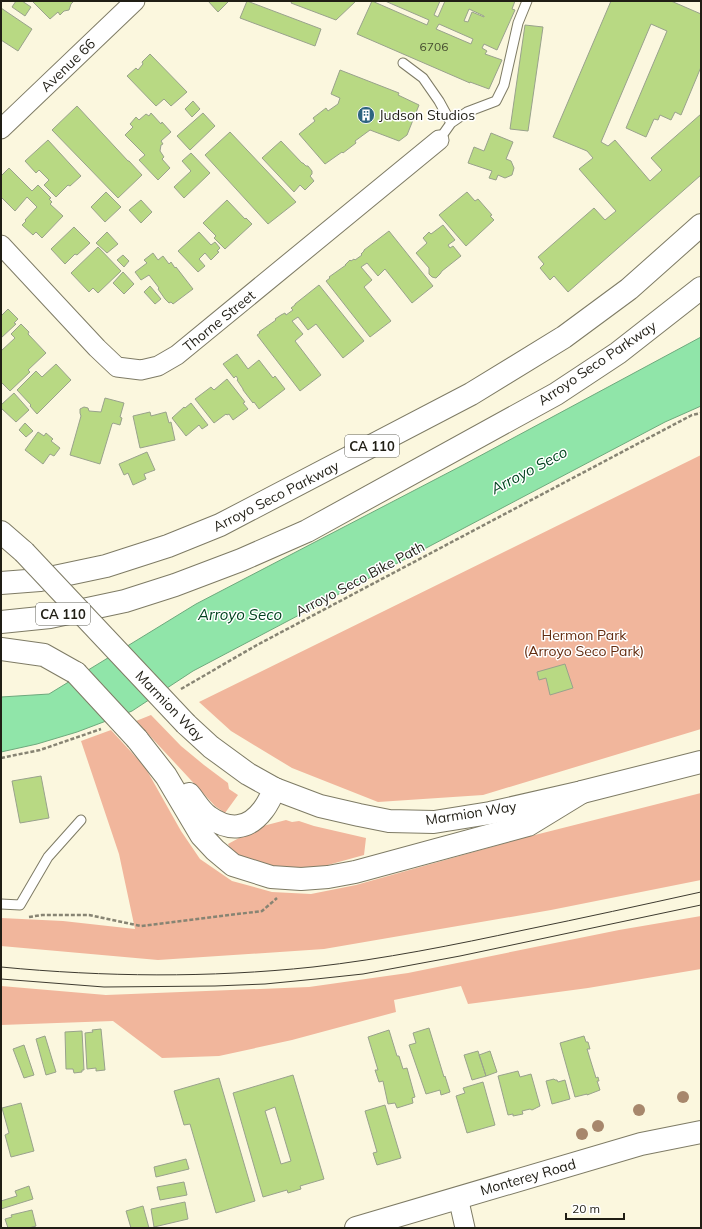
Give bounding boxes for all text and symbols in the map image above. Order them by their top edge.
street label: Avenue 66 [37,34,99,96]
house number: 6706 [420,39,448,54]
building icon: Judson Studios [356,105,376,125]
place label: Judson Studios [379,106,475,124]
street label: Thorne Street [179,286,259,356]
street label: Arroyo Seco Parkway [534,316,660,409]
road number: CA 110 [345,435,399,457]
water label: Arroyo Seco [487,442,571,499]
street label: Arroyo Seco Parkway [210,456,343,536]
street label: Arroyo Seco Bike Path [292,537,428,621]
road number: CA 110 [36,603,90,625]
water label: Arroyo Seco [197,605,282,624]
park label: Hermon Park (Arroyo Seco Park) [524,626,644,660]
street label: Marmion Way [132,667,209,746]
street label: Marmion Way [424,797,518,829]
street label: Monterey Road [478,1155,578,1199]
scale bar [566,1195,624,1221]
text: 20 m [572,1201,600,1216]

